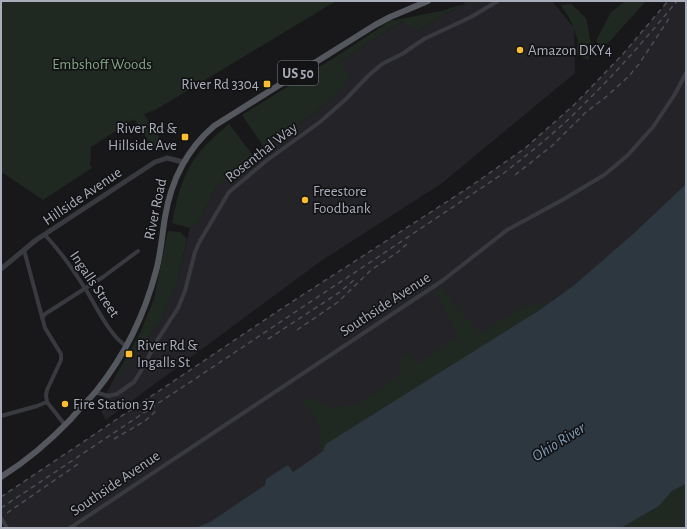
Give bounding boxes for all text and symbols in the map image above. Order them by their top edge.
place label: Amazon DKY4 [528,43,612,58]
marker: Amazon DKY4 [515,45,525,55]
park label: Embshoff Woods [52,57,152,72]
road number: US 50 [278,61,318,85]
place label: River Rd 3304 [181,77,259,92]
marker: River Rd 3304 [262,79,272,89]
street label: Rosenthal Way [222,119,301,185]
place label: River Rd & Hillside Ave [108,121,178,153]
marker: River Rd & Hillside Ave [180,132,190,142]
street label: Hillside Avenue [40,165,124,228]
street label: River Road [142,177,169,241]
place label: Freestore Foodbank [313,184,371,216]
marker: Freestore Foodbank [300,195,310,205]
street label: Ingalls Street [67,248,122,320]
street label: Southside Avenue [337,270,433,339]
place label: River Rd & Ingalls St [137,338,198,370]
marker: River Rd & Ingalls St [124,349,134,359]
place label: Fire Station 37 [73,397,154,412]
marker: Fire Station 37 [60,399,70,409]
water label: Ohio River [529,419,589,464]
street label: Southside Avenue [68,448,163,519]

